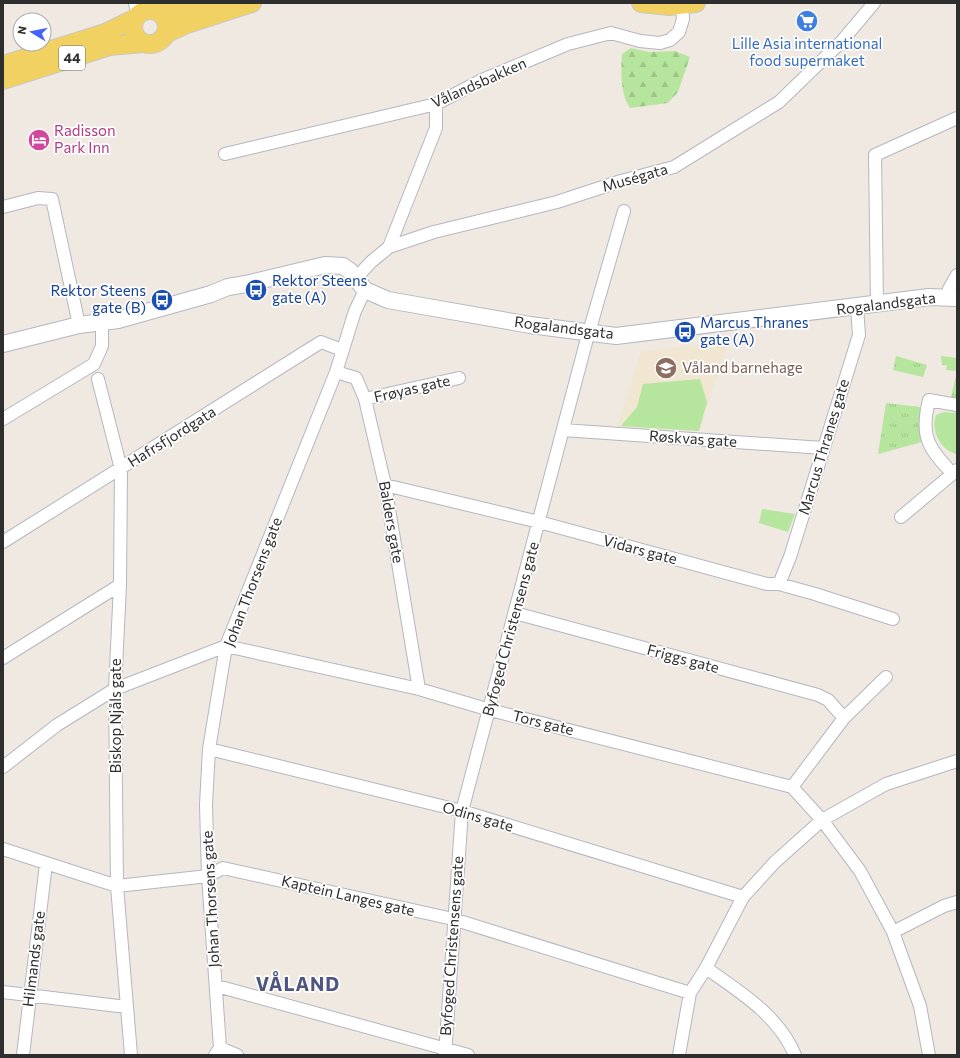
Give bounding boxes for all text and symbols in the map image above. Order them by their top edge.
supermarket icon: Lille Asia international food supermaket [794,8,820,34]
north arrow [12,12,52,52]
text: N [15,25,29,35]
place label: Lille Asia international food supermaket [732,34,882,69]
road number: 44 [59,46,85,70]
street label: Vålandsbakken [428,53,529,111]
place label: Radisson Park Inn [54,121,116,156]
hotel icon: Radisson Park Inn [26,127,52,153]
street label: Muségata [600,159,670,195]
place label: Rektor Steens gate (A) [272,271,368,306]
bus stop icon: Rektor Steens gate (A) [243,277,269,303]
place label: Rektor Steens gate (B) [51,281,146,316]
bus stop icon: Rektor Steens gate (B) [149,287,175,313]
street label: Rogalandsgata [835,288,937,318]
street label: Rogalandsgata [513,312,615,342]
place label: Marcus Thranes gate (A) [700,313,809,348]
bus stop icon: Marcus Thranes gate (A) [672,319,698,345]
school or university icon: Våland barnehage [653,355,679,381]
place label: Våland barnehage [682,358,803,376]
street label: Frøyas gate [372,370,452,406]
street label: Marcus Thranes gate [794,376,852,517]
street label: Hafrsfjordgata [124,402,219,470]
street label: Røskvas gate [648,426,738,450]
street label: Balders gate [376,479,408,564]
street label: Johan Thorsens gate [219,514,285,649]
street label: Vidars gate [601,531,679,568]
street label: Byfoged Christensens gate [478,539,542,718]
street label: Friggs gate [645,640,721,676]
street label: Biskop Njåls gate [106,658,124,774]
street label: Tors gate [511,706,576,738]
street label: Odins gate [441,797,516,835]
street label: Johan Thorsens gate [197,830,223,968]
street label: Byfoged Christensens gate [436,855,466,1036]
street label: Kaptein Langes gate [280,871,417,919]
street label: Hilmands gate [18,910,48,1008]
district label: VÅLAND [256,970,340,995]

